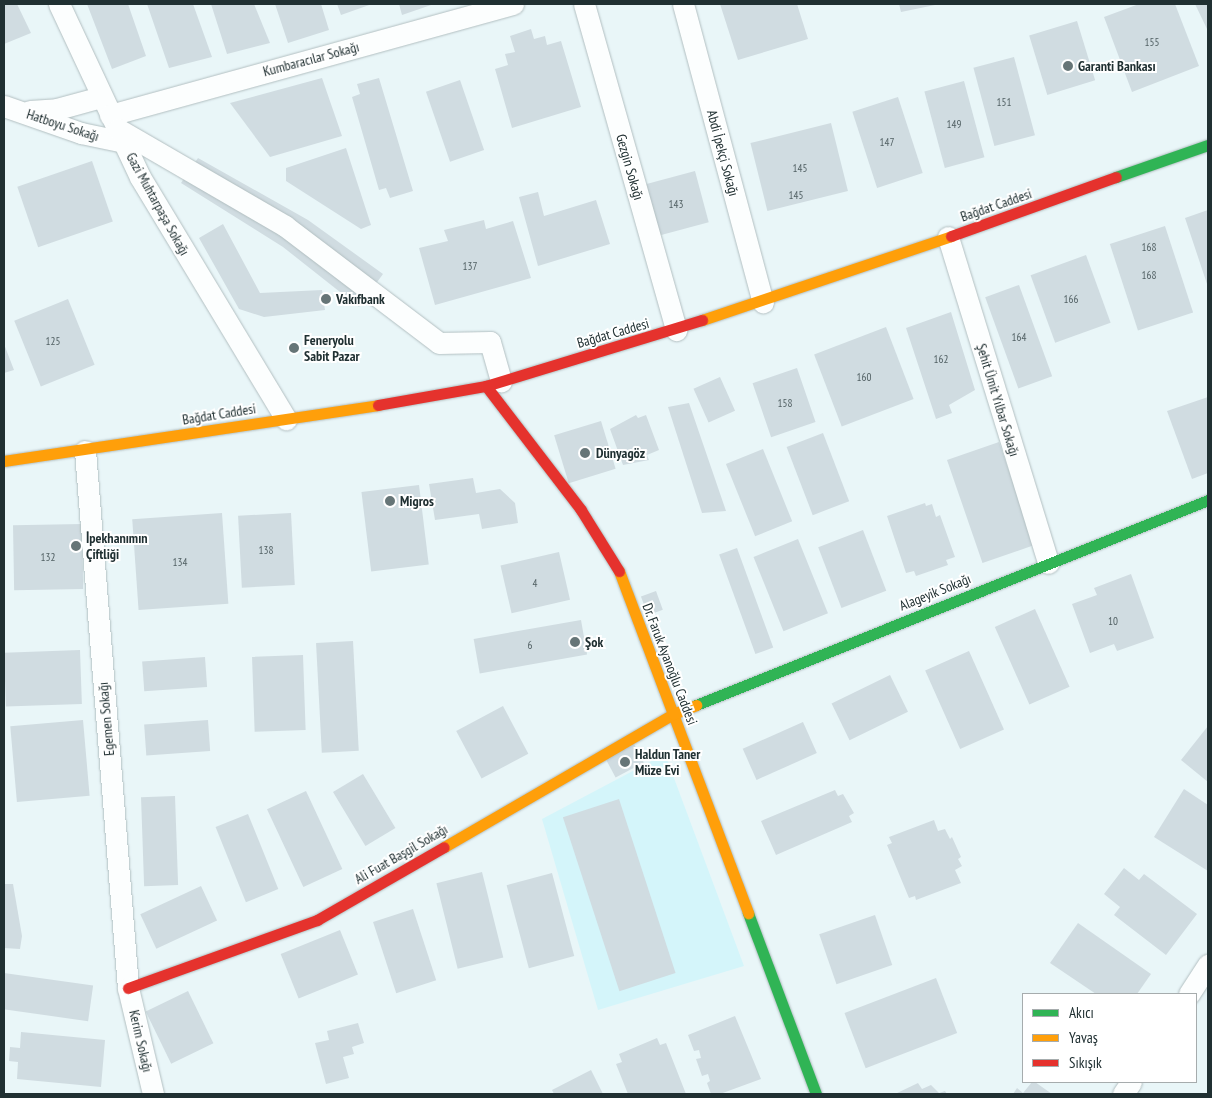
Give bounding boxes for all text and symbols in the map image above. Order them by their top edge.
house number: 155 [1145,35,1159,49]
street label: Kumbaracılar Sokağı [261,38,361,80]
place label: Garanti Bankası [1078,58,1156,74]
marker: Garanti Bankası [1062,60,1074,72]
house number: 151 [997,95,1011,109]
street label: Hatboyu Sokağı [25,105,101,145]
street label: Abdi İpekçi Sokağı [703,108,743,198]
house number: 149 [947,117,961,131]
street label: Gezgin Sokağı [613,132,647,202]
house number: 147 [880,135,894,149]
street label: Gazi Muhtarpaşa Sokağı [123,150,193,258]
house number: 145 [793,161,807,175]
street label: Bağdat Caddesi [958,185,1034,225]
house number: 145 [789,188,803,202]
house number: 143 [669,197,683,211]
house number: 168 [1142,240,1156,254]
house number: 137 [463,259,477,273]
house number: 168 [1142,268,1156,282]
place label: Vakıfbank [336,291,385,307]
house number: 166 [1064,292,1078,306]
marker: Vakıfbank [320,293,332,305]
street label: Bağdat Caddesi [575,315,651,351]
house number: 164 [1012,330,1026,344]
place label: Feneryolu Sabit Pazar [304,332,360,364]
house number: 125 [46,334,60,348]
street label: Şehit Ümit Yılbar Sokağı [973,341,1023,459]
marker: Feneryolu Sabit Pazar [288,342,300,354]
house number: 162 [934,352,948,366]
house number: 160 [857,370,871,384]
house number: 158 [778,396,792,410]
street label: Bağdat Caddesi [181,400,257,428]
place label: Dünyagöz [596,445,645,461]
marker: Dünyagöz [578,446,592,460]
place label: Migros [400,493,434,509]
marker: Migros [384,495,396,507]
place label: İpekhanımın Çiftliği [86,530,148,562]
marker: İpekhanımın Çiftliği [70,540,82,552]
house number: 138 [259,543,273,557]
house number: 132 [41,550,55,564]
house number: 134 [173,555,187,569]
street label: Alageyik Sokağı [897,570,973,614]
house number: 4 [533,576,537,590]
street label: Dr. Faruk Ayanoğlu Caddesi [639,600,701,728]
house number: 10 [1108,614,1118,628]
place label: Şok [585,634,603,650]
marker: Şok [569,636,581,648]
house number: 6 [528,638,532,652]
street label: Egemen Sokağı [94,681,118,757]
place label: Haldun Taner Müze Evi [635,746,701,779]
marker: Haldun Taner Müze Evi [619,756,631,768]
street label: Ali Fuat Başgil Sokağı [352,821,450,887]
legend [1022,993,1197,1083]
text: Akıcı [1069,1003,1094,1022]
street label: Kerim Sokağı [126,1008,156,1074]
text: Yavaş [1069,1028,1098,1047]
text: Sıkışık [1069,1053,1102,1072]

